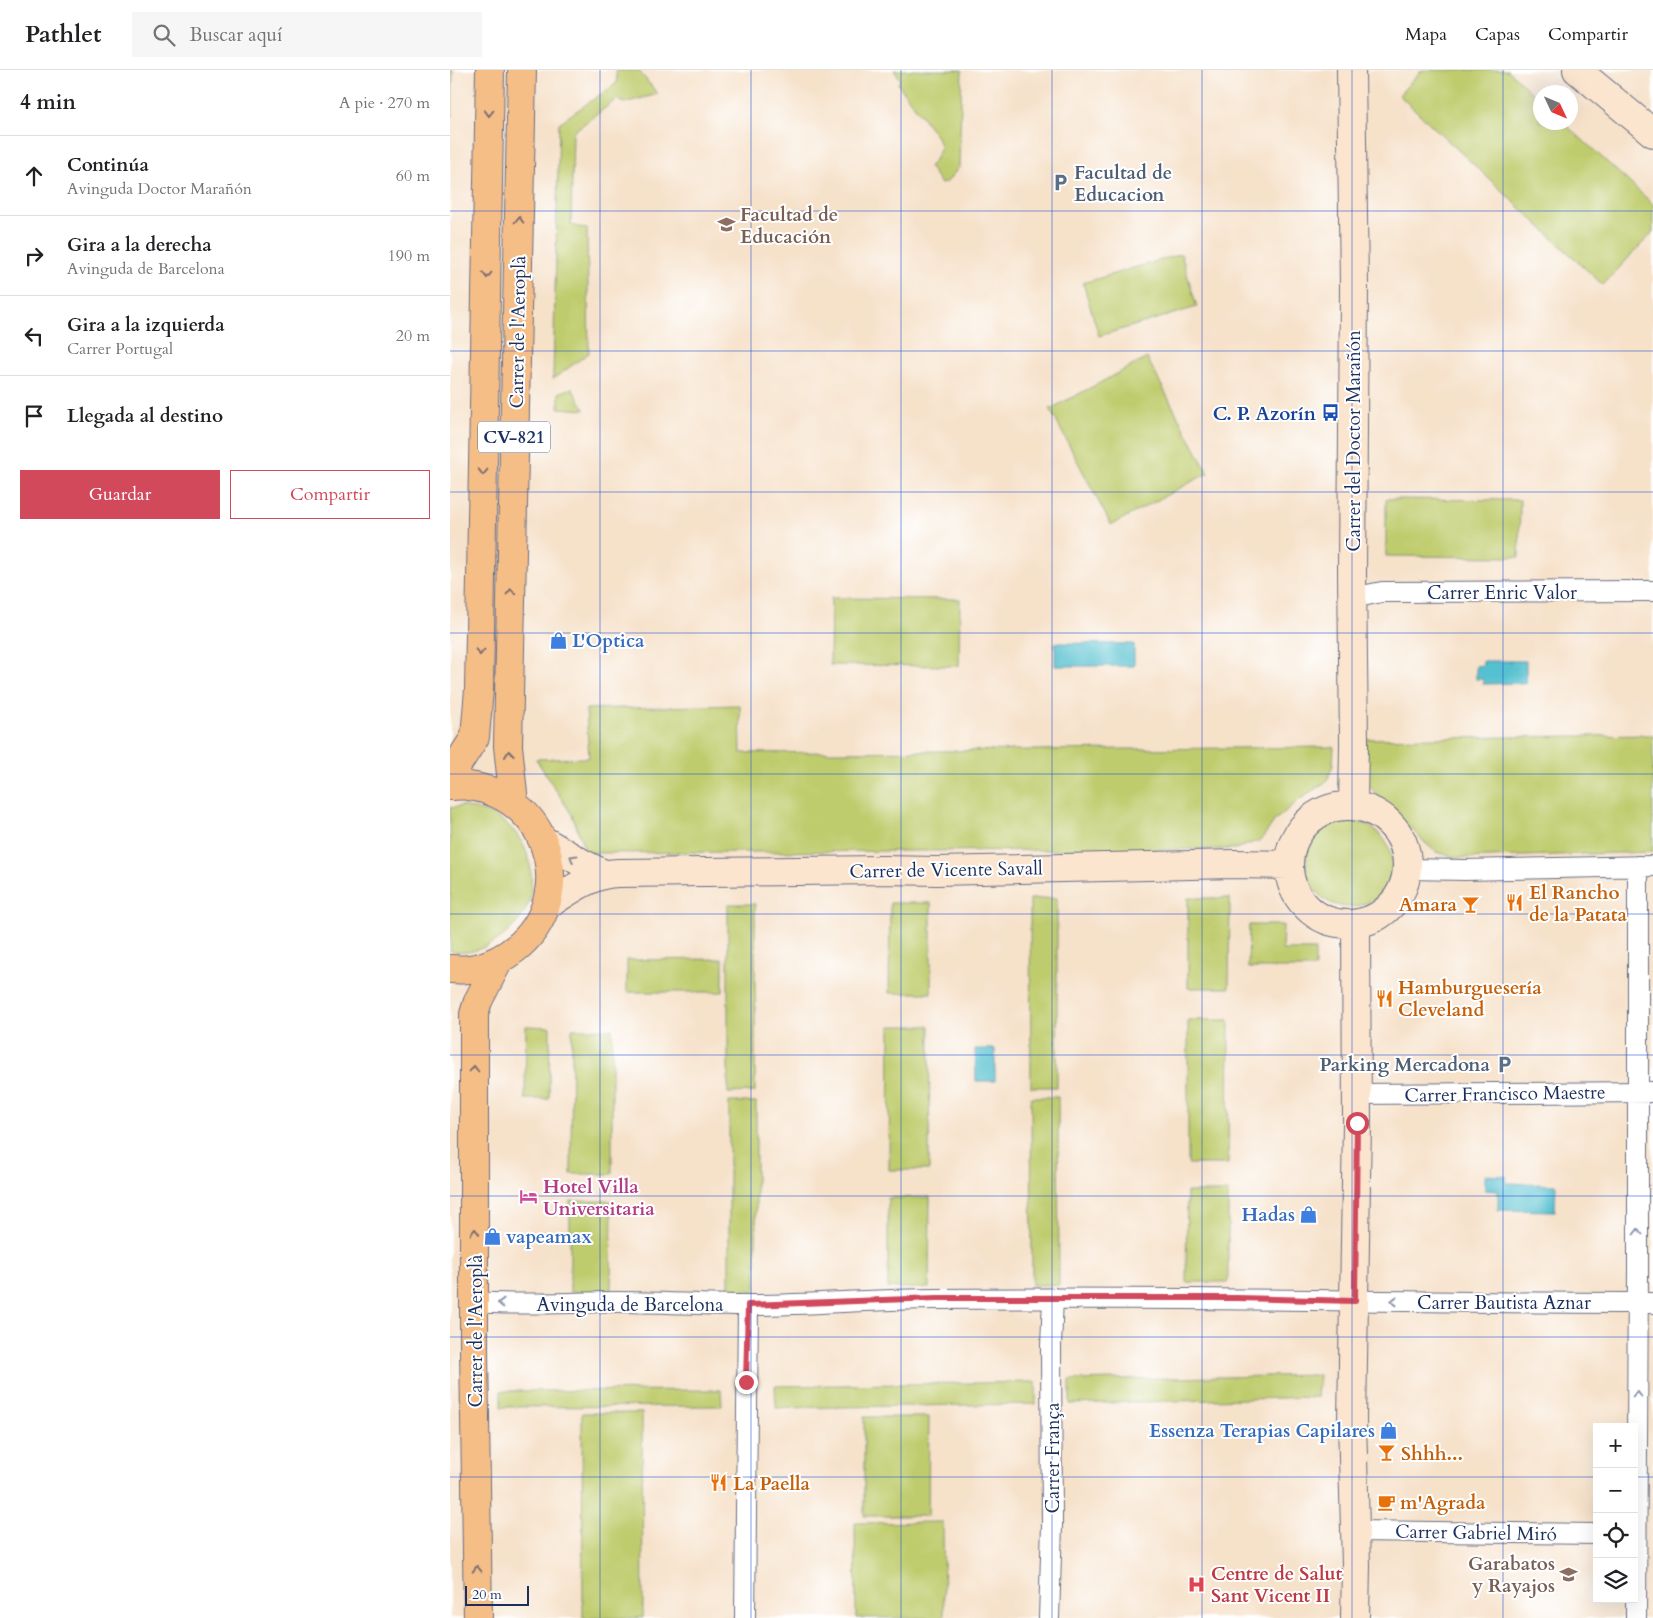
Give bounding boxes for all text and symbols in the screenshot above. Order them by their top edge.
search box [132,12,482,57]
text: Pathlet [25,18,102,51]
icon: search [150,21,178,49]
text: Buscar aquí [190,22,282,48]
text: Mapa [1405,22,1447,47]
text: Capas [1475,22,1520,47]
text: Compartir [1548,22,1628,47]
north arrow [1533,85,1578,130]
text: 4 min [20,88,76,117]
text: A pie · 270 m [339,92,430,114]
one-way arrow [484,109,495,117]
text: Continúa [67,152,149,178]
place label: Facultad de Educacion [1074,160,1172,208]
icon: ahead [20,162,48,190]
text: 60 m [396,165,430,187]
parking icon: Facultad de Educacion [1050,173,1070,193]
text: Avinguda Doctor Marañón [67,178,252,200]
place label: Facultad de Educación [740,202,838,250]
one-way arrow [514,215,524,223]
school or university icon: Facultad de Educación [716,215,736,235]
text: Gira a la derecha [67,232,212,258]
icon: right [20,242,48,270]
text: 190 m [388,245,430,267]
street label: Carrer de l'Aeroplà [504,255,532,409]
text: Avinguda de Barcelona [67,258,225,280]
one-way arrow [482,271,492,279]
text: Gira a la izquierda [67,312,225,338]
icon: left [20,322,48,350]
text: 20 m [396,325,430,347]
street label: Carrer del Doctor Marañón [1341,330,1367,552]
text: Carrer Portugal [67,338,173,360]
place label: C. P. Azorín [1213,401,1317,427]
icon: arrive [20,402,48,430]
text: Llegada al destino [67,403,223,429]
bus stop icon: C. P. Azorín [1320,403,1340,423]
road number: CV-821 [478,422,550,452]
one-way arrow [478,468,488,476]
button: Guardar [20,470,220,519]
button: Compartir [230,470,430,519]
street label: Carrer Enric Valor [1427,580,1577,606]
one-way arrow [506,588,516,596]
place label: L'Optica [572,628,645,654]
shop icon: L'Optica [548,630,568,650]
one-way arrow [475,648,485,656]
one-way arrow [503,750,514,758]
one-way arrow [570,854,579,864]
street label: Carrer de Vicente Savall [849,855,1043,885]
place label: El Rancho de la Patata [1529,880,1628,928]
place label: Amara [1399,892,1458,918]
restaurant icon: El Rancho de la Patata [1505,893,1525,913]
bar icon: Amara [1461,894,1481,914]
place label: Hamburguesería Cleveland [1398,975,1542,1023]
restaurant icon: Hamburguesería Cleveland [1374,988,1394,1008]
place label: Parking Mercadona [1320,1052,1491,1078]
parking icon: Parking Mercadona [1494,1054,1514,1074]
one-way arrow [469,1065,479,1073]
street label: Carrer Francisco Maestre [1404,1079,1606,1109]
route start [1346,1112,1369,1135]
place label: Hotel Villa Universitaria [543,1174,655,1222]
hotel icon: Hotel Villa Universitaria [519,1187,539,1207]
place label: Hadas [1242,1202,1295,1228]
shop icon: Hadas [1299,1204,1319,1224]
place label: vapeamax [506,1224,593,1250]
shop icon: vapeamax [482,1226,502,1246]
one-way arrow [470,1228,480,1236]
one-way arrow [1633,1228,1643,1236]
street label: Carrer de l'Aeroplà [463,1255,489,1407]
street label: Carrer Bautista Aznar [1417,1290,1591,1316]
street label: Avinguda de Barcelona [536,1292,724,1318]
one-way arrow [1390,1296,1398,1306]
one-way arrow [497,1298,504,1308]
route end [735,1371,758,1394]
one-way arrow [1632,1390,1642,1398]
street label: Carrer França [1040,1403,1066,1513]
place label: Essenza Terapias Capilares [1149,1418,1375,1444]
shop icon: Essenza Terapias Capilares [1379,1420,1399,1440]
map controls [1593,1423,1638,1603]
button: + [1593,1423,1638,1468]
place label: Shhh... [1401,1441,1463,1467]
bar icon: Shhh... [1377,1443,1397,1463]
button: − [1593,1468,1638,1513]
place label: La Paella [733,1471,811,1497]
restaurant icon: La Paella [709,1473,729,1493]
place label: m'Agrada [1400,1490,1486,1516]
cafe icon: m'Agrada [1376,1492,1396,1512]
button: locate [1593,1513,1638,1558]
street label: Carrer Gabriel Miró [1395,1519,1557,1547]
place label: Garabatos y Rayajos [1468,1551,1555,1599]
button: layers [1593,1558,1638,1603]
place label: Centre de Salut Sant Vicent II [1211,1561,1343,1609]
school or university icon: Garabatos y Rayajos [1559,1564,1579,1584]
one-way arrow [472,1565,482,1573]
hospital icon: Centre de Salut Sant Vicent II [1187,1574,1207,1594]
scale bar [465,1583,529,1606]
text: 20 m [472,1585,502,1604]

